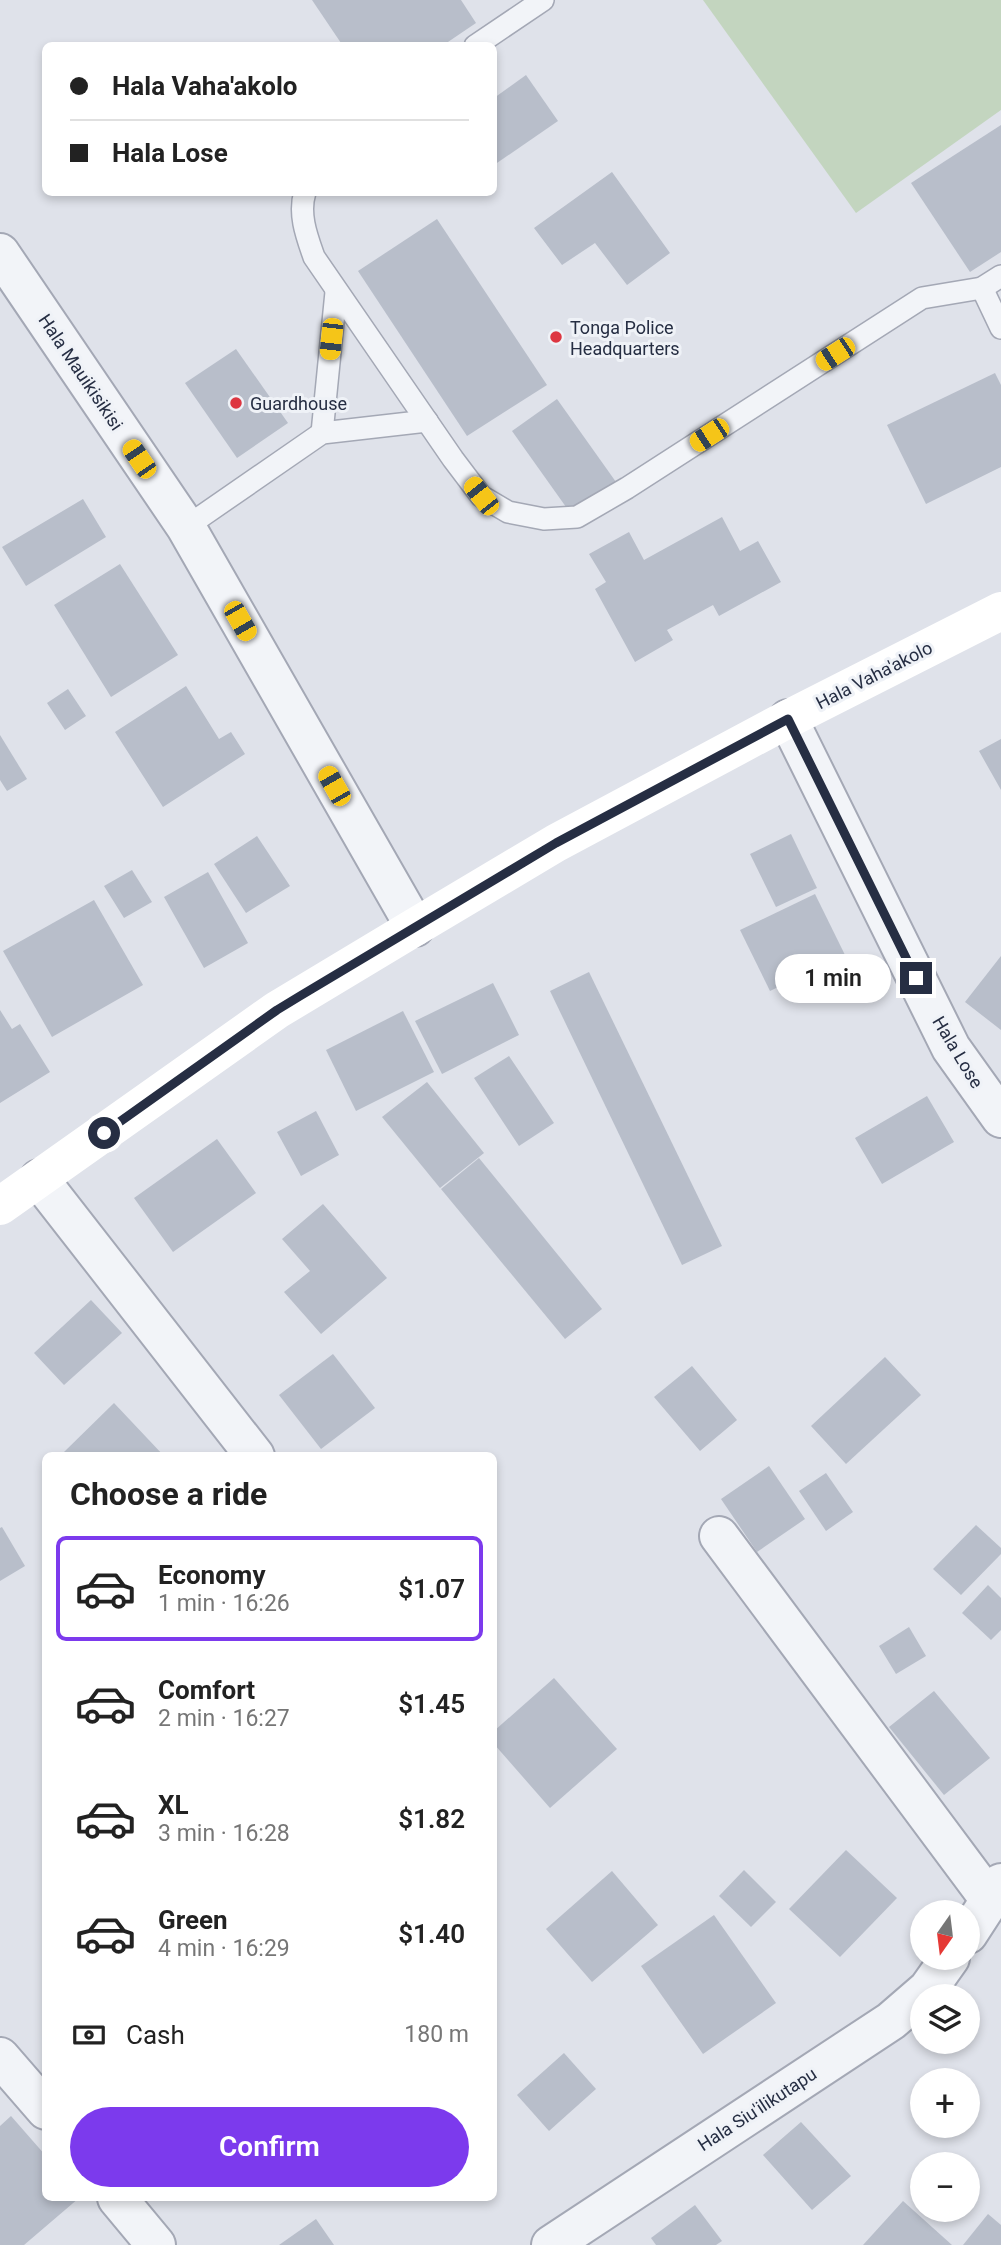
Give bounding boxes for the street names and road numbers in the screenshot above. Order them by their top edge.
street label: Hala Mauikisikisi [34,310,128,434]
street label: Hala Vaha'akolo [812,637,936,713]
street label: Hala Lose [928,1012,988,1092]
street label: Hala Siu'ilikutapu [694,2063,820,2155]

